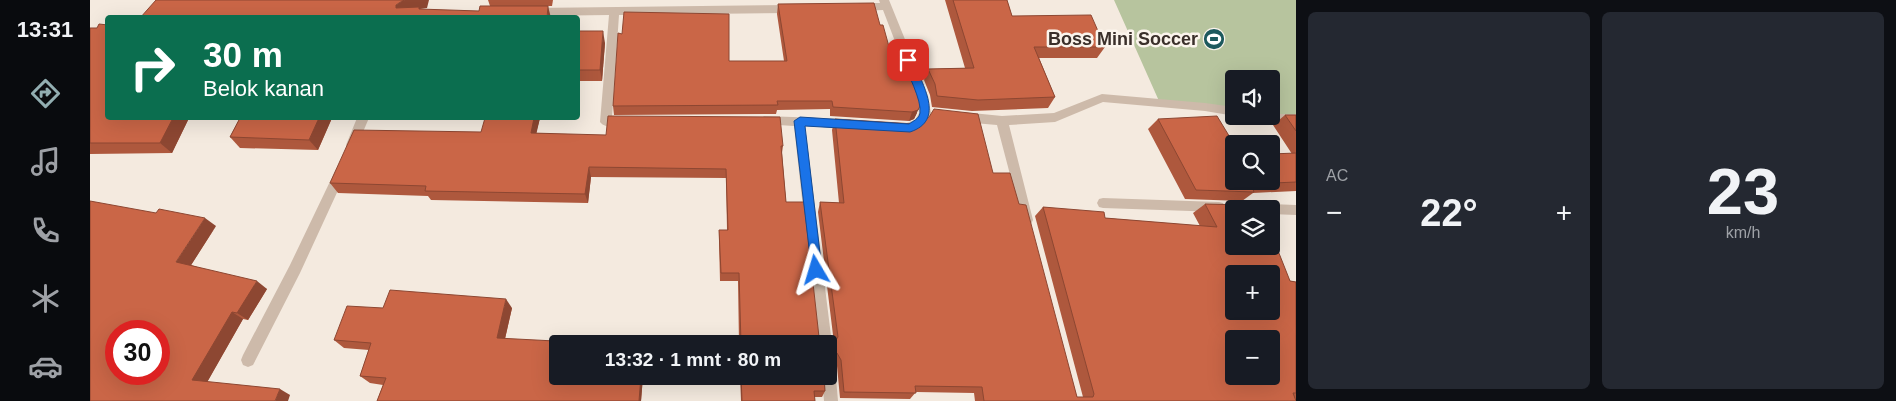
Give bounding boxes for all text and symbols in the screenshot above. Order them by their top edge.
text: 13:31 [17,17,73,42]
sports icon: Boss Mini Soccer [1202,27,1226,51]
place label: Boss Mini Soccer [1048,29,1198,49]
icon: right [120,35,185,100]
text: 30 m [203,35,283,74]
pin [887,39,929,81]
icon: arrive [894,46,922,74]
map controls [1225,70,1280,385]
button: sound [1225,70,1280,125]
icon: directions [28,76,63,111]
text: Belok kanan [203,76,324,101]
button: search [1225,135,1280,190]
icon: music [28,144,63,179]
text: 23 [1707,155,1779,228]
text: AC [1326,167,1348,184]
text: 22° [1420,192,1478,234]
text: − [1326,197,1342,228]
text: + [1556,197,1572,228]
button: layers [1225,200,1280,255]
icon: phone [28,213,63,248]
text: km/h [1726,224,1760,241]
position arrow [789,243,841,295]
button: + [1225,265,1280,320]
icon: climate [28,281,63,316]
speed limit sign: 30 [105,320,170,385]
button: − [1225,330,1280,385]
icon: car [28,349,63,384]
text: 13:32 · 1 mnt · 80 m [605,349,781,370]

